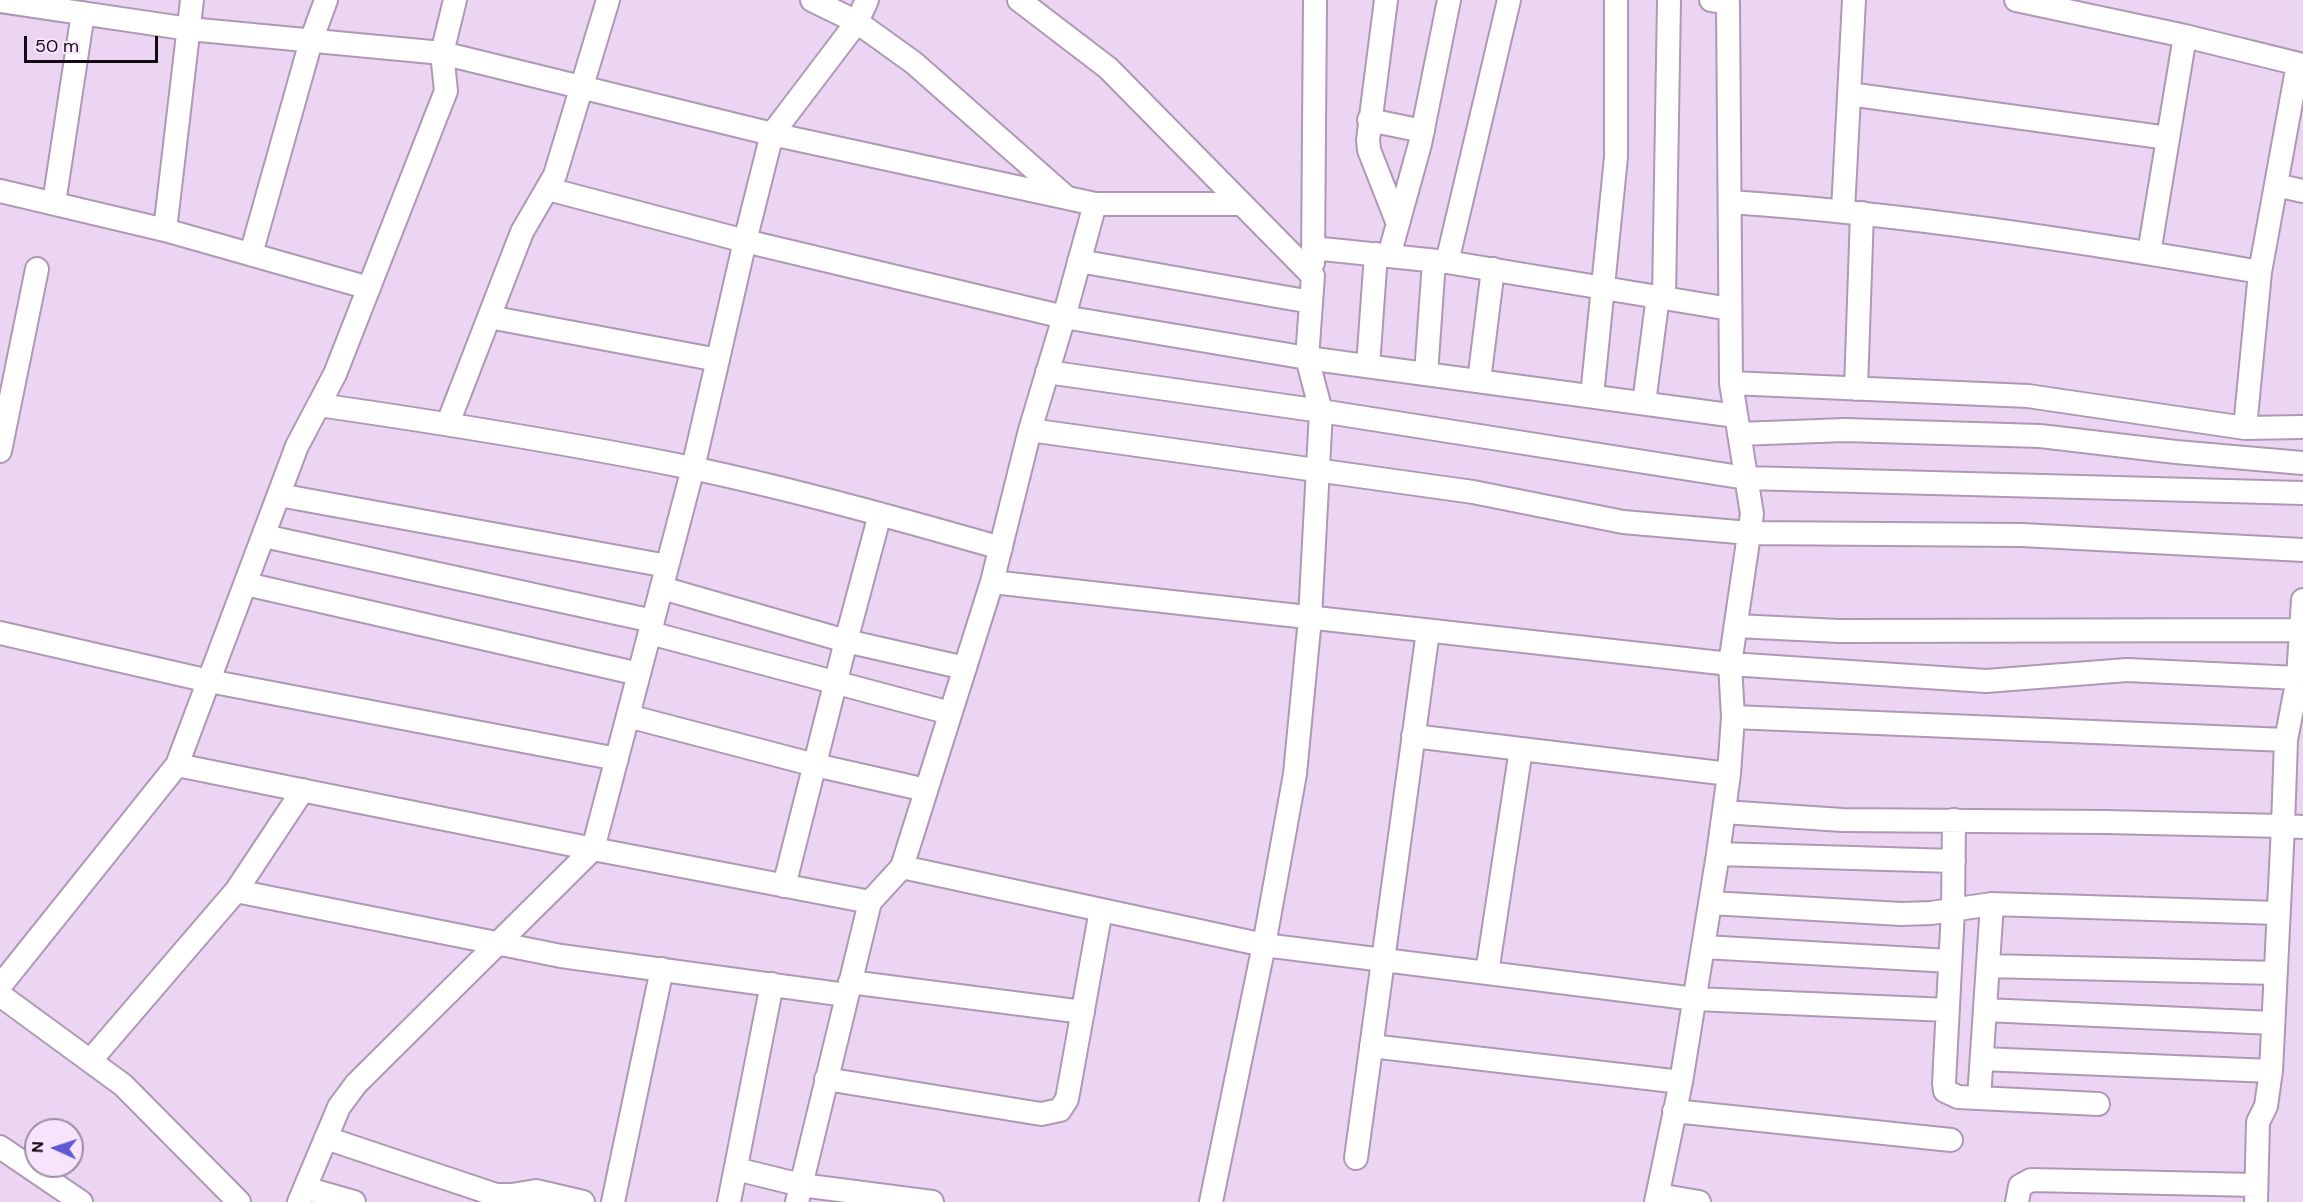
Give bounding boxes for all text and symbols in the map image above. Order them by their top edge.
scale bar [27,24,160,62]
text: 50 m [35,34,79,58]
north arrow [24,1118,84,1178]
text: N [27,1141,48,1154]

